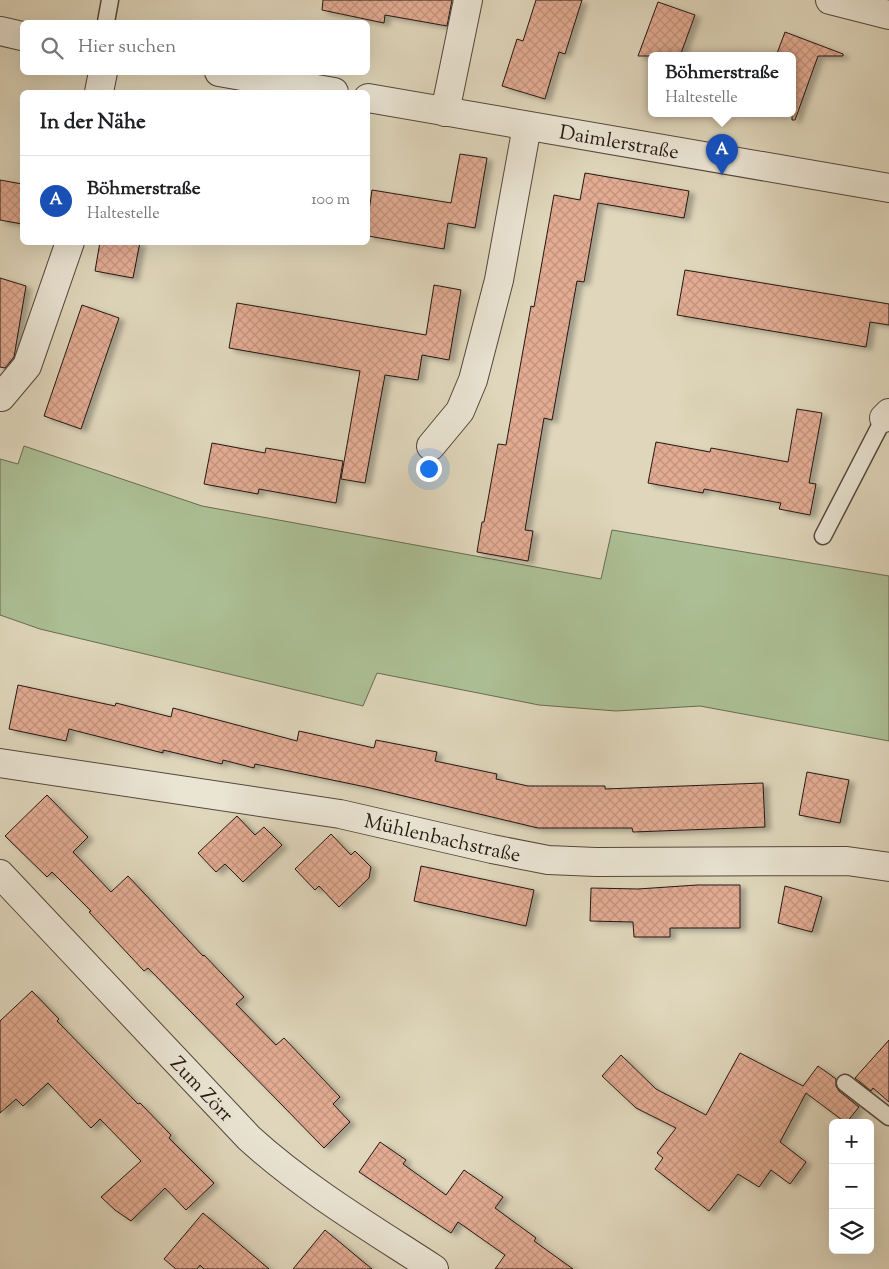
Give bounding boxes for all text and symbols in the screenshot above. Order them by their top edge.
search box [20,20,370,75]
icon: search [38,34,66,62]
text: Hier suchen [78,34,176,61]
popup [648,52,796,117]
text: Böhmerstraße [665,60,779,87]
text: Haltestelle [665,87,738,110]
text: In der Nähe [40,108,146,138]
street label: Daimlerstraße [557,119,681,168]
pin: A [706,134,738,175]
text: Böhmerstraße [87,176,201,203]
text: A [50,189,63,212]
text: 100 m [311,189,350,212]
text: Haltestelle [87,203,160,226]
your location [416,456,442,482]
street label: Mühlenbachstraße [361,808,523,871]
street label: Zum Zörr [162,1051,239,1130]
map controls [829,1119,874,1254]
button: + [829,1119,874,1164]
button: − [829,1164,874,1209]
button: layers [829,1209,874,1254]

